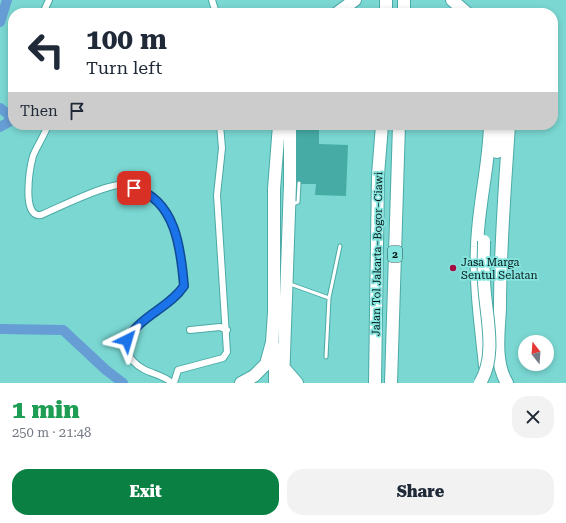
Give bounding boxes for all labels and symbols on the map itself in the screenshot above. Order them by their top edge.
pin [117,171,151,205]
street label: Jalan Tol Jakarta–Bogor–Ciawi [370,171,385,336]
road number: 2 [388,246,402,262]
place label: Jasa Marga Sentul Selatan [461,256,538,282]
marker: Jasa Marga Sentul Selatan [448,263,458,273]
position arrow [106,319,148,361]
north arrow [518,335,554,371]

